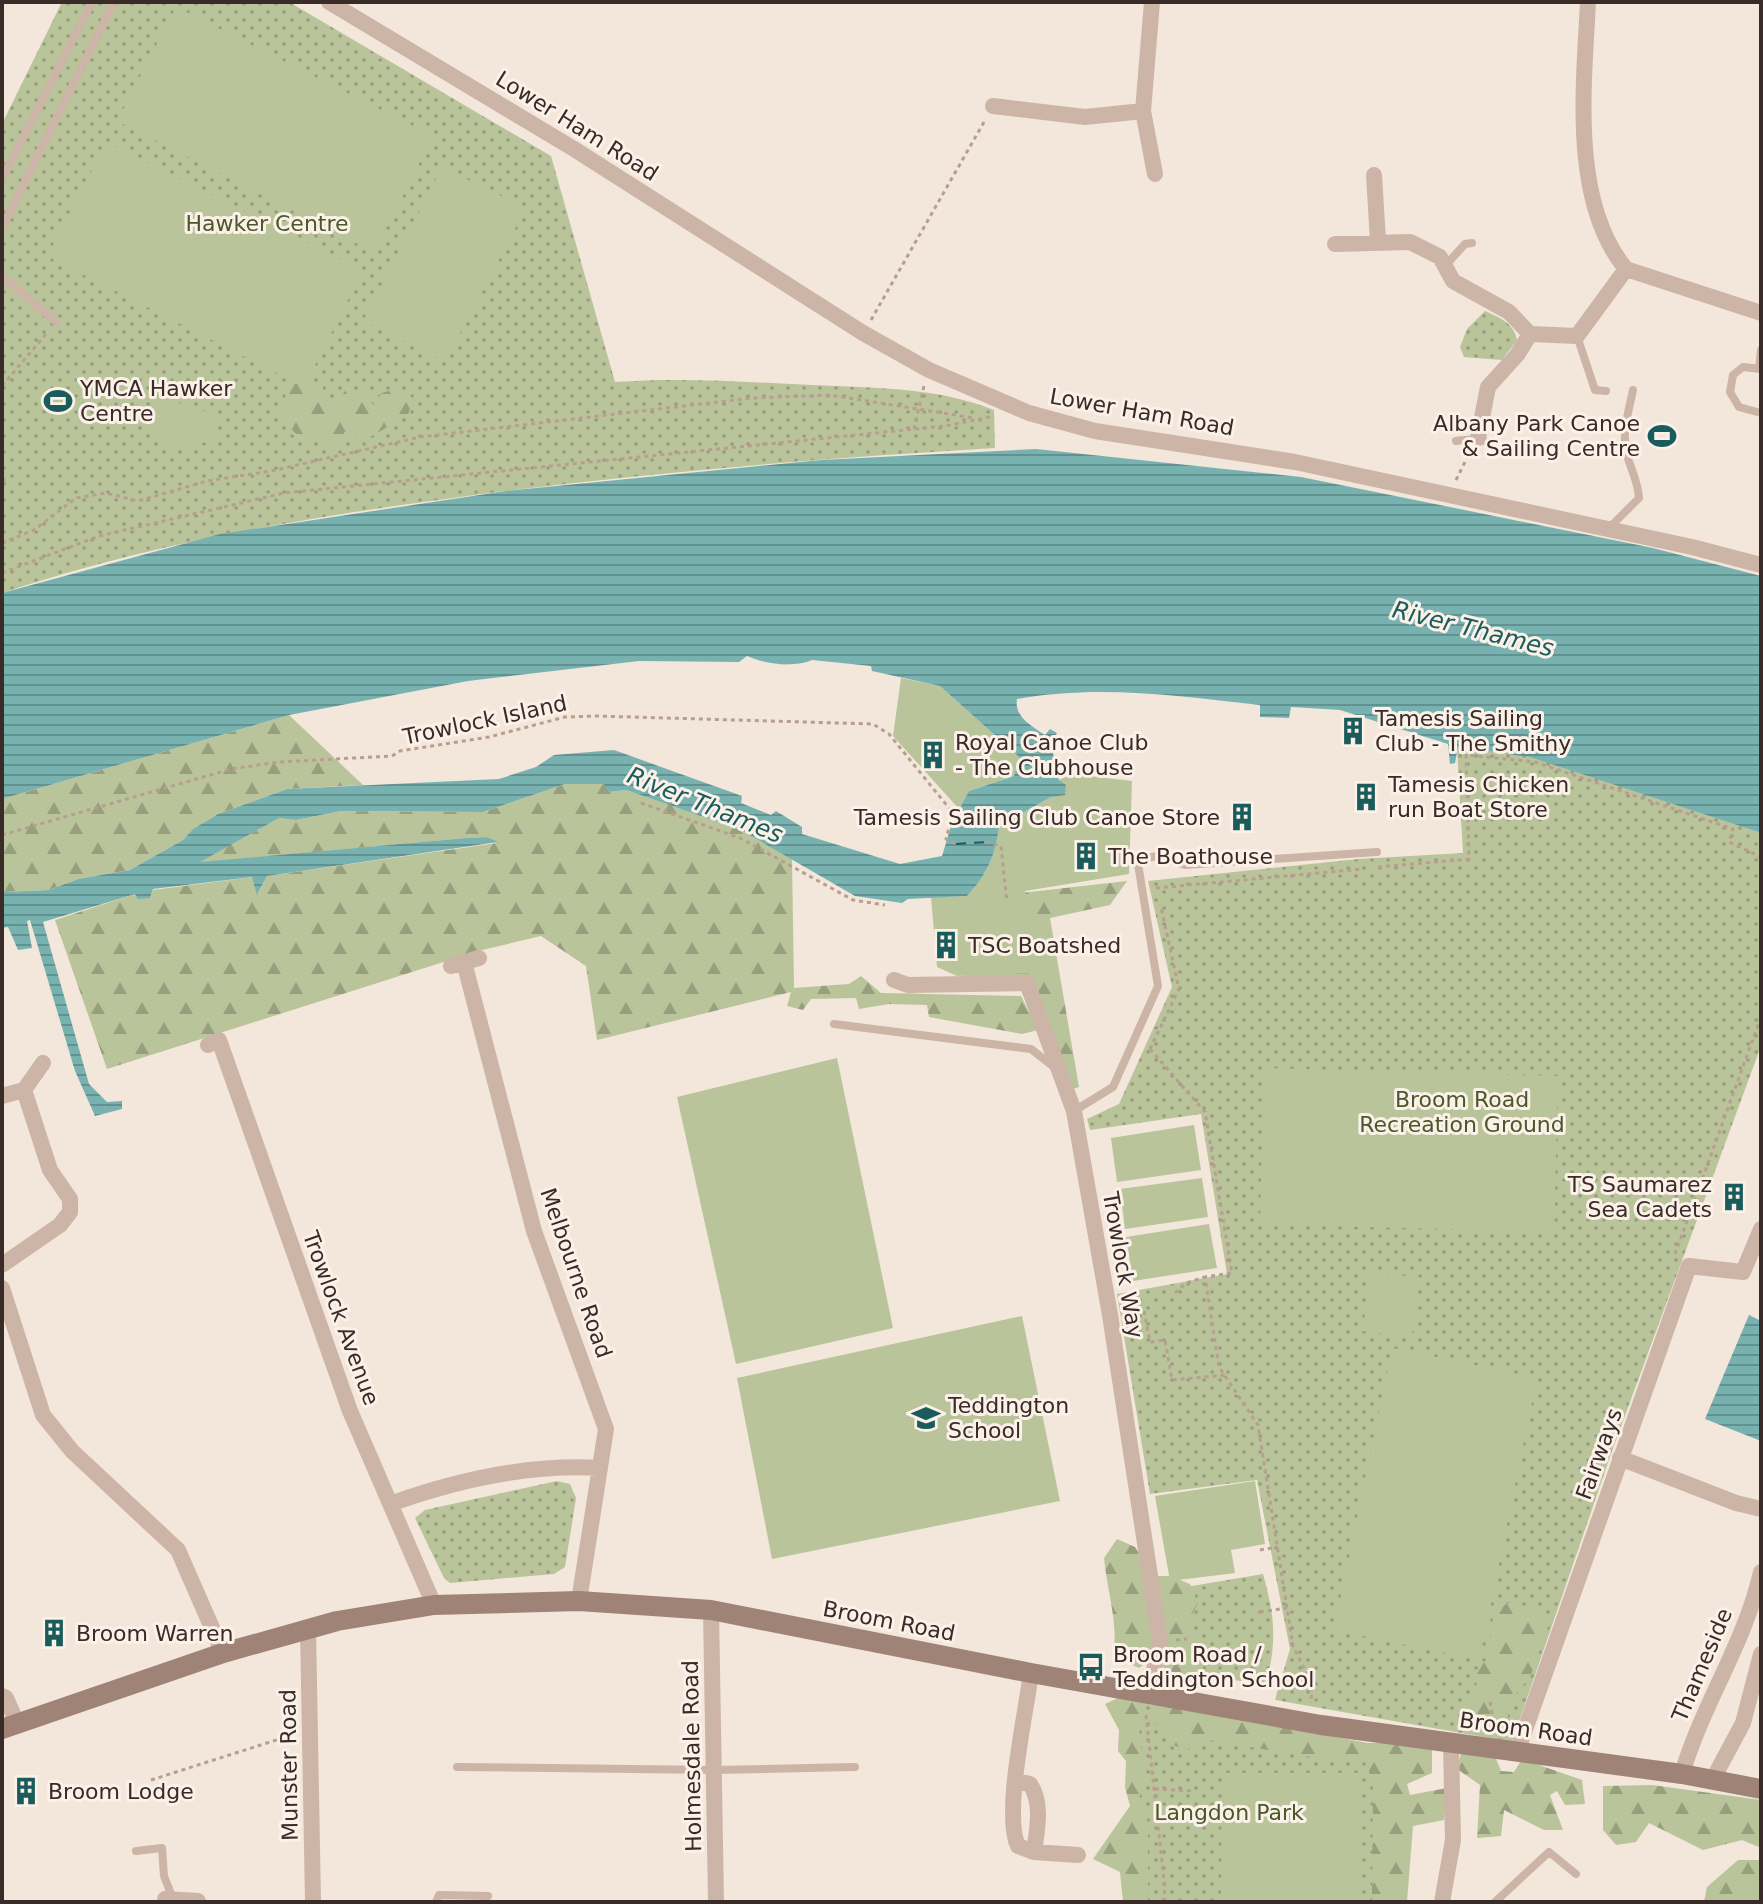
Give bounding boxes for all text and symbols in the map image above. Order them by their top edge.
street label: Lower Ham Road [491,66,663,186]
park label: Hawker Centre [185,211,349,236]
place label: YMCA Hawker Centre [79,376,233,426]
street label: Lower Ham Road [1048,383,1236,441]
sports icon: YMCA Hawker Centre [43,386,73,416]
place label: Albany Park Canoe & Sailing Centre [1433,411,1640,461]
sports icon: Albany Park Canoe & Sailing Centre [1647,421,1677,451]
water label: River Thames [1390,595,1556,663]
street label: Trowlock Island [400,690,569,750]
place label: Tamesis Sailing Club - The Smithy [1374,706,1571,756]
building icon: Tamesis Sailing Club - The Smithy [1338,716,1368,746]
place label: Royal Canoe Club - The Clubhouse [955,730,1149,780]
building icon: Royal Canoe Club - The Clubhouse [918,740,948,770]
water label: River Thames [623,761,787,849]
place label: Tamesis Chicken run Boat Store [1387,772,1569,822]
building icon: Tamesis Chicken run Boat Store [1351,782,1381,812]
building icon: Tamesis Sailing Club Canoe Store [1227,802,1257,832]
place label: Tamesis Sailing Club Canoe Store [853,805,1220,830]
building icon: The Boathouse [1071,841,1101,871]
place label: The Boathouse [1107,844,1273,869]
building icon: TSC Boatshed [931,930,961,960]
place label: TSC Boatshed [967,933,1121,958]
park label: Broom Road Recreation Ground [1359,1087,1565,1137]
place label: TS Saumarez Sea Cadets [1567,1172,1712,1222]
building icon: TS Saumarez Sea Cadets [1719,1182,1749,1212]
street label: Melbourne Road [535,1185,617,1361]
street label: Trowlock Way [1098,1189,1148,1340]
street label: Trowlock Avenue [298,1227,384,1408]
place label: Teddington School [947,1393,1069,1443]
school or university icon: Teddington School [911,1403,941,1433]
street label: Fairways [1571,1405,1627,1503]
street label: Broom Road [821,1596,957,1646]
street label: Thameside [1666,1604,1737,1726]
building icon: Broom Warren [39,1618,69,1648]
place label: Broom Warren [76,1621,234,1646]
place label: Broom Road / Teddington School [1112,1642,1314,1692]
bus stop icon: Broom Road / Teddington School [1076,1652,1106,1682]
street label: Holmesdale Road [678,1660,706,1852]
street label: Munster Road [275,1689,303,1841]
street label: Broom Road [1458,1707,1594,1751]
building icon: Broom Lodge [11,1776,41,1806]
place label: Broom Lodge [48,1779,194,1804]
park label: Langdon Park [1154,1800,1304,1825]

